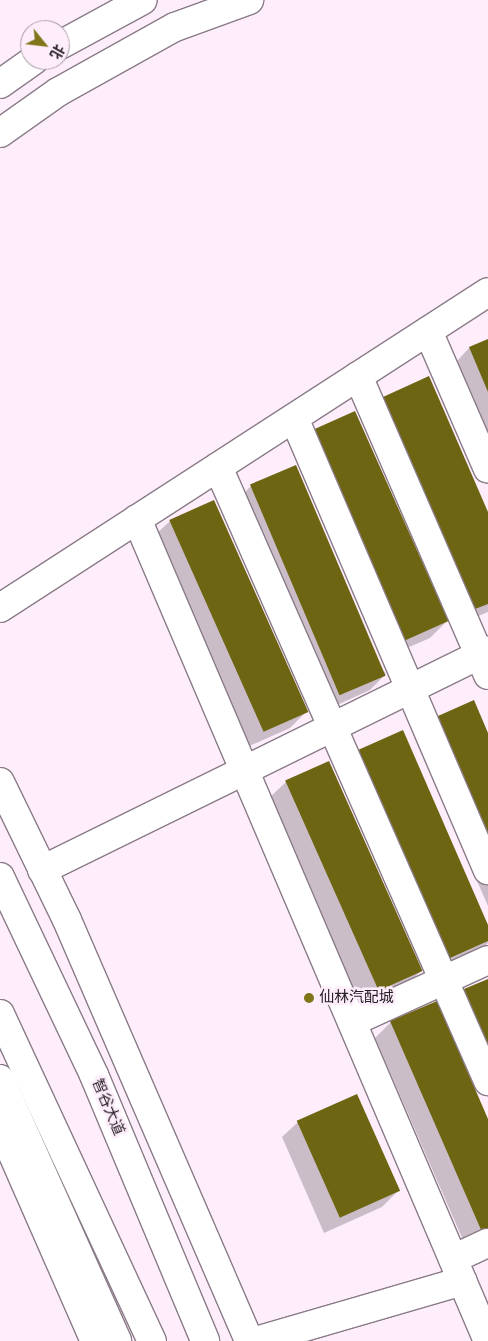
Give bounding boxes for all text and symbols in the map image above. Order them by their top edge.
north arrow [20,20,70,70]
text: 北 [47,42,68,62]
place label: 仙林汽配城 [319,989,394,1007]
marker: 仙林汽配城 [303,992,315,1004]
street label: 智谷大道 [88,1076,128,1138]

